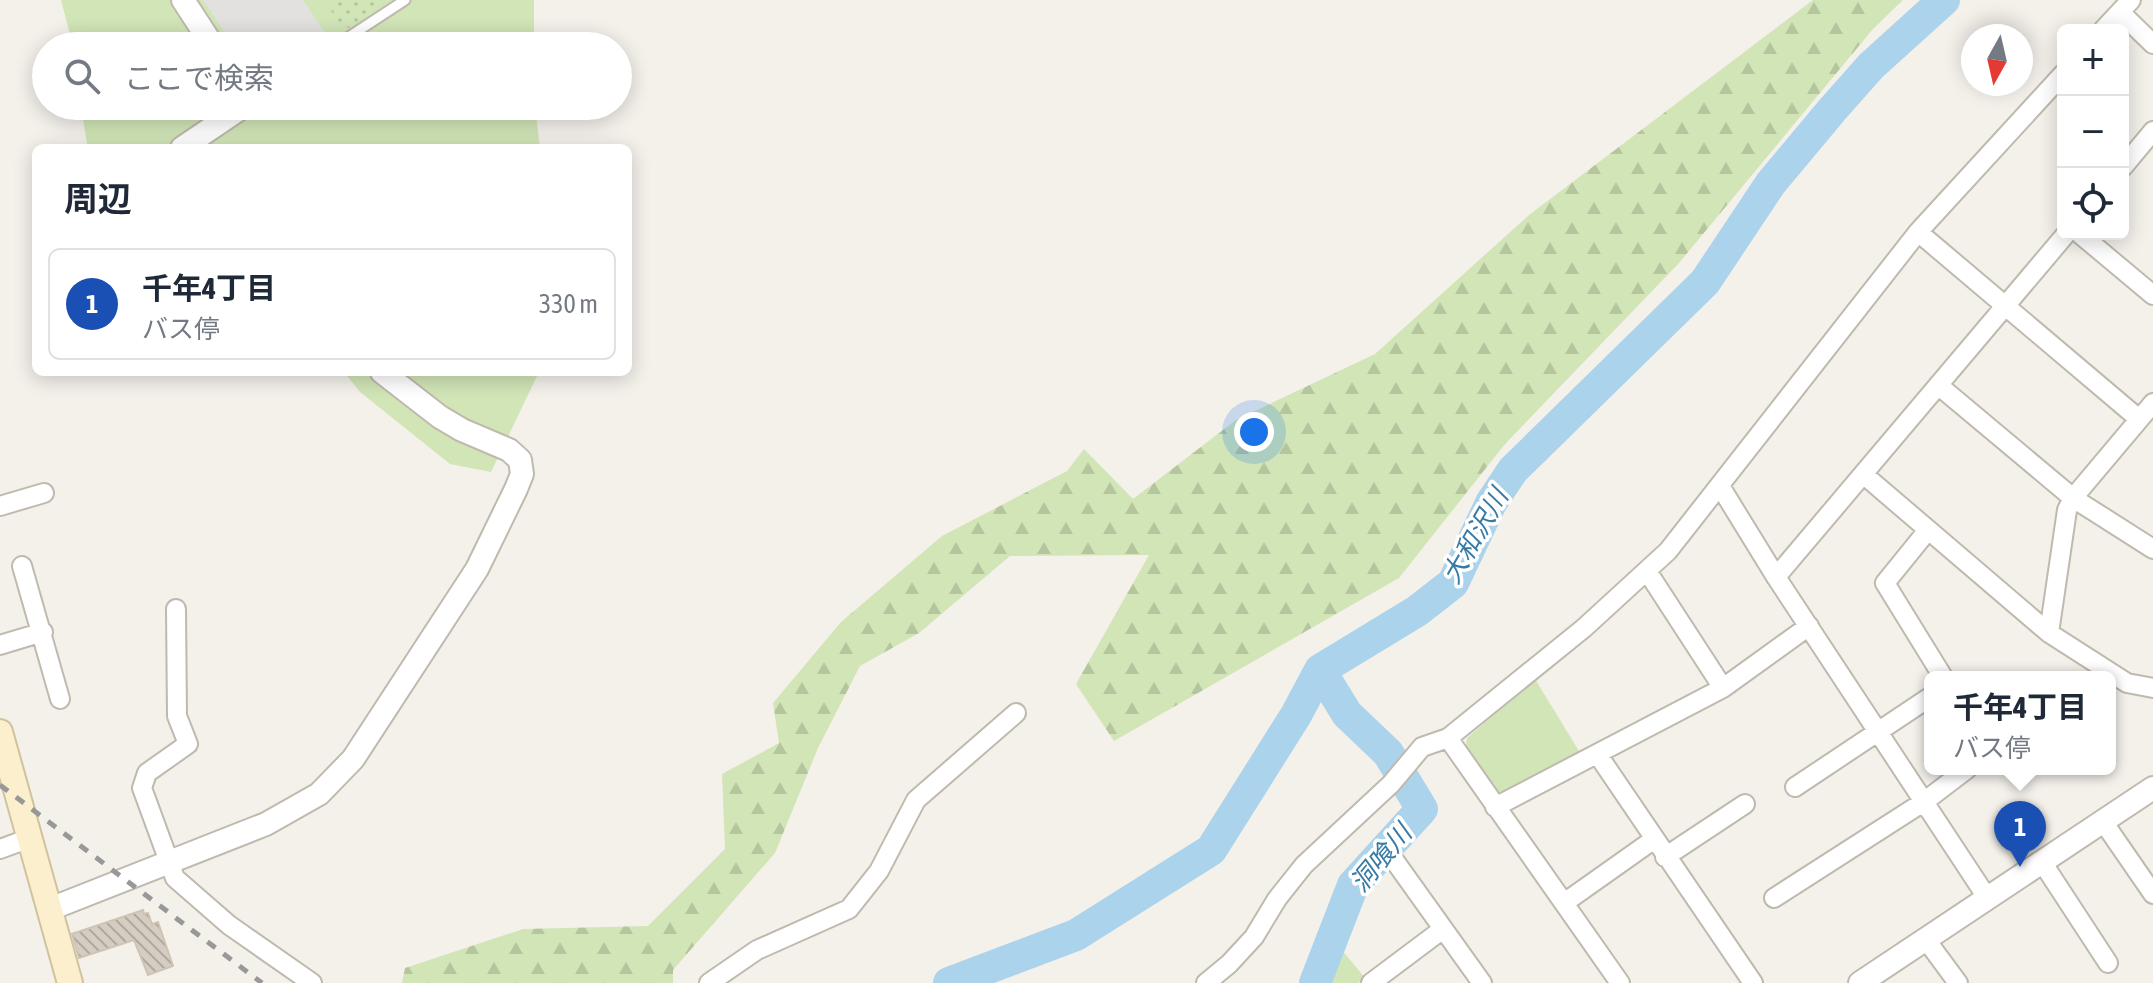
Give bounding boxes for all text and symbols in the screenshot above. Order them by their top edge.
north arrow [1961,24,2033,96]
map controls [2057,24,2129,240]
button: + [2057,24,2129,96]
search box [32,32,632,120]
icon: search [60,54,104,98]
text: ここで検索 [124,61,274,95]
button: − [2057,96,2129,168]
button: locate [2057,168,2129,240]
text: 周辺 [64,179,132,218]
text: 千年4丁目 [142,271,276,305]
text: 1 [86,289,98,319]
text: 330 m [539,289,598,319]
text: バス停 [142,314,220,344]
your location [1234,412,1274,452]
water label: 大和沢川 [1436,481,1515,589]
popup [1924,671,2116,775]
text: 千年4丁目 [1953,690,2087,724]
text: バス停 [1953,733,2031,763]
pin: 1 [1994,801,2046,867]
water label: 洞喰川 [1344,816,1419,898]

